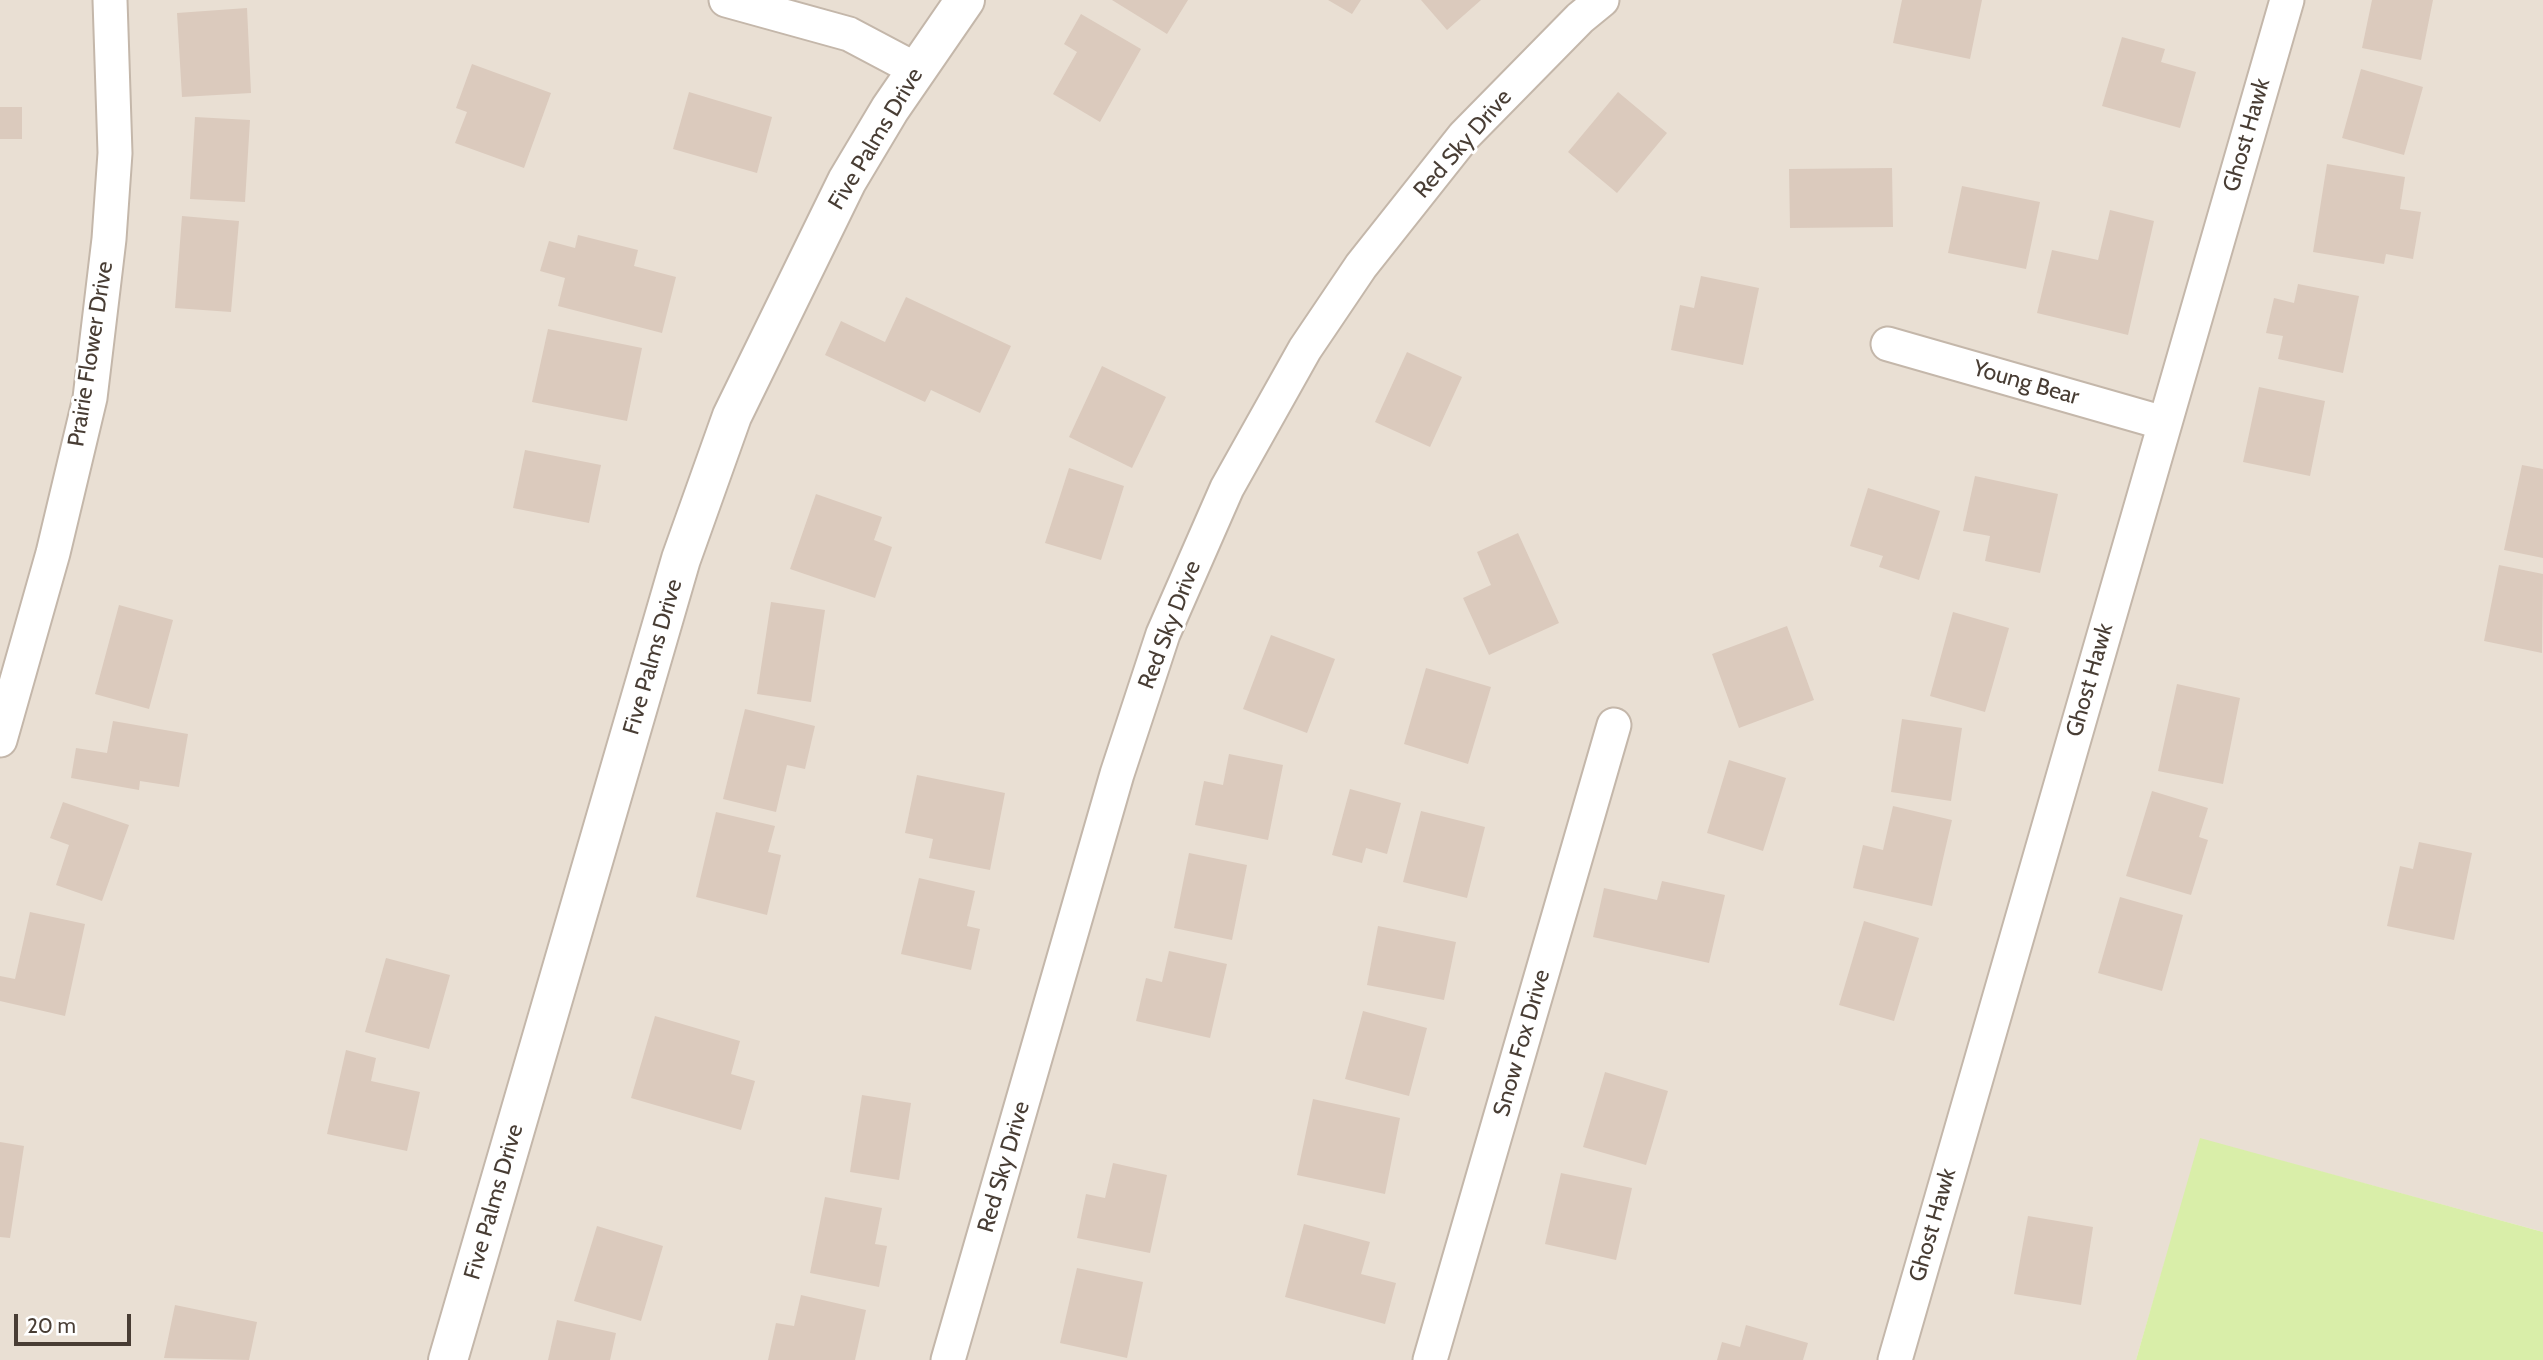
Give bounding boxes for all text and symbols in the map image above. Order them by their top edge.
street label: Five Palms Drive [823,63,929,215]
street label: Ghost Hawk [2218,75,2276,195]
street label: Red Sky Drive [1408,84,1518,204]
street label: Prairie Flower Drive [63,259,119,449]
street label: Young Bear [1970,355,2082,411]
street label: Red Sky Drive [1133,557,1207,693]
street label: Five Palms Drive [618,576,688,738]
street label: Ghost Hawk [2061,620,2119,740]
street label: Snow Fox Drive [1488,966,1556,1120]
street label: Red Sky Drive [972,1098,1036,1236]
street label: Five Palms Drive [459,1121,529,1283]
street label: Ghost Hawk [1904,1165,1962,1285]
scale bar [18,1300,135,1344]
text: 20 m [27,1313,76,1338]

